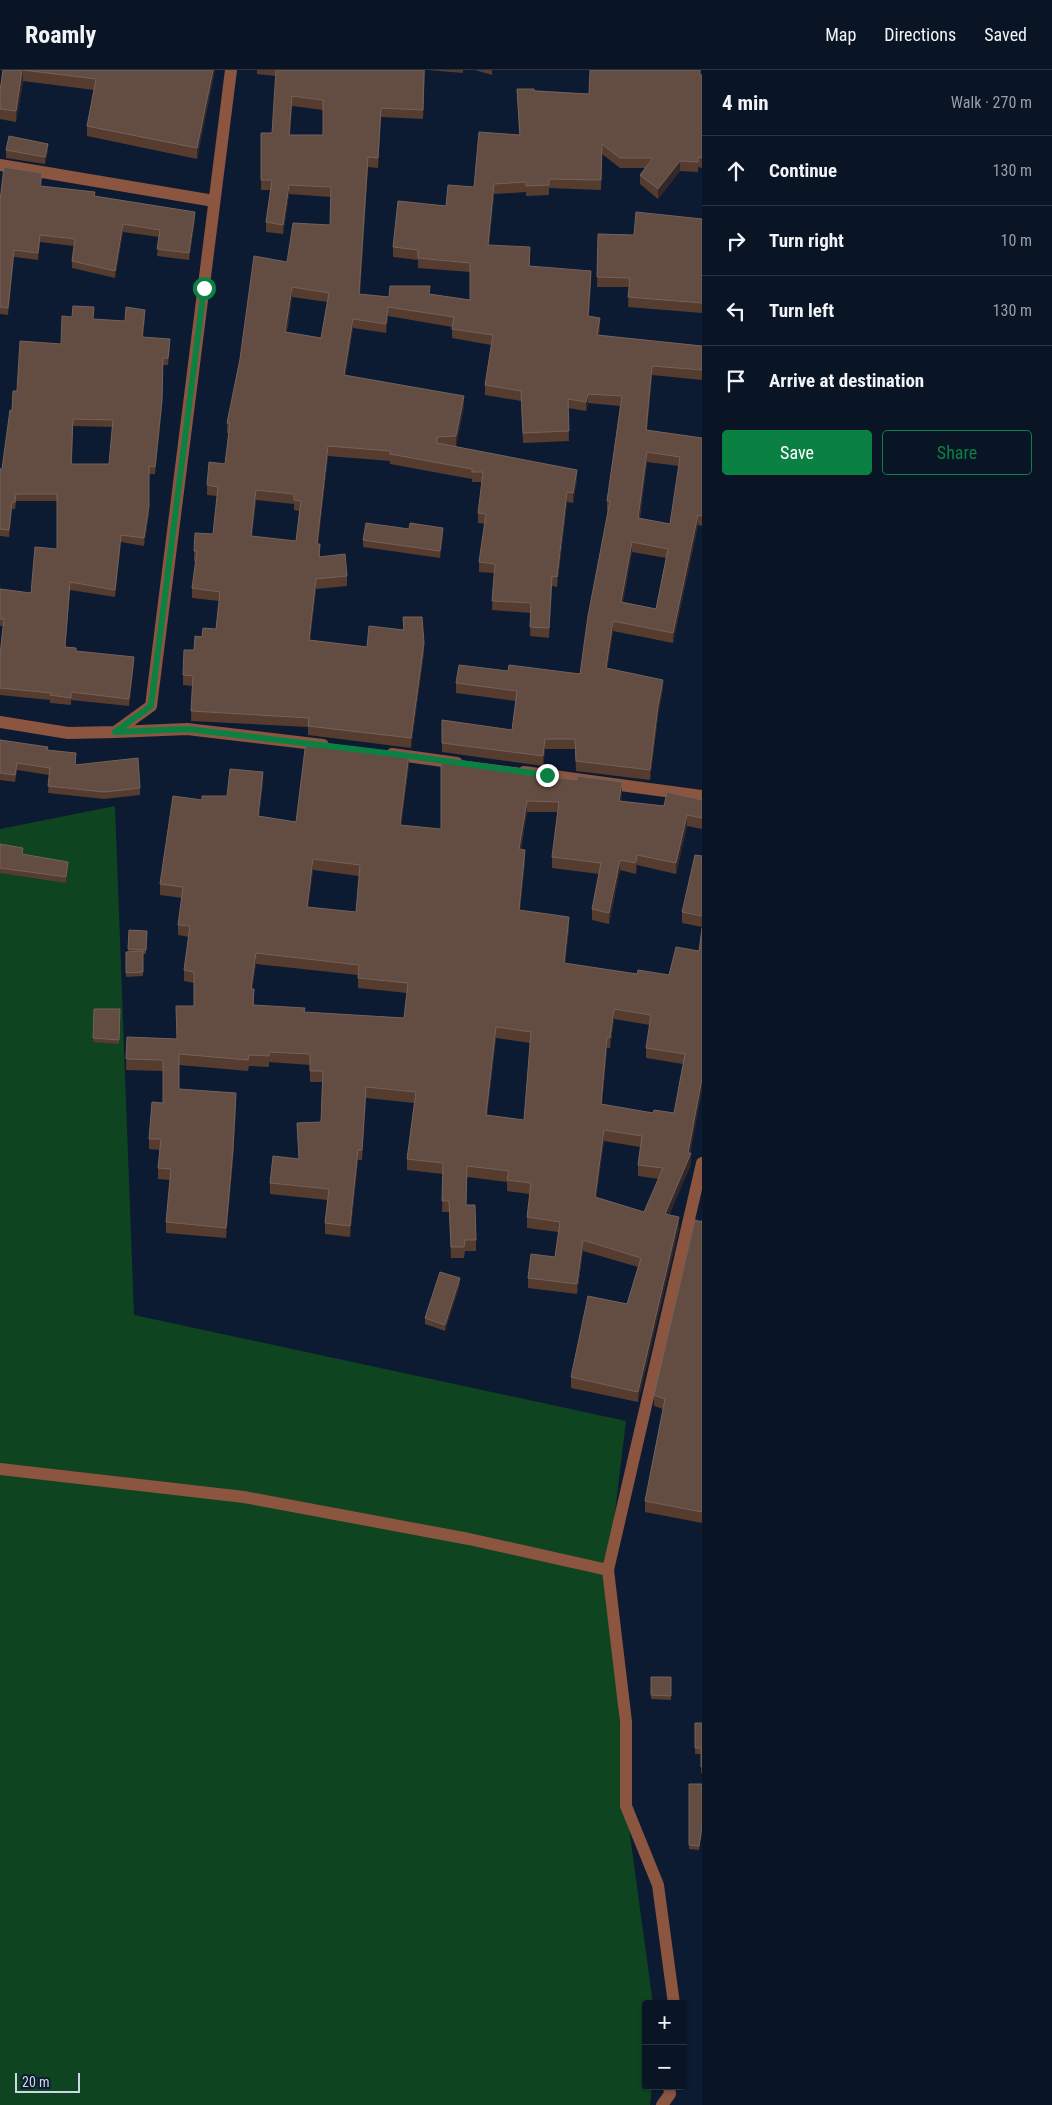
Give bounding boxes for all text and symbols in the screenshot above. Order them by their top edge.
text: Roamly [25,21,96,49]
text: Map [825,24,856,45]
text: Directions [884,24,956,45]
text: Saved [984,24,1027,45]
text: 4 min [722,91,769,115]
text: Walk · 270 m [951,93,1032,112]
icon: ahead [722,157,750,185]
text: Continue [769,159,837,182]
text: 130 m [993,161,1032,180]
icon: right [722,227,750,255]
text: Turn right [769,229,844,252]
text: 10 m [1000,231,1032,250]
route start [193,277,216,300]
icon: left [722,297,750,325]
text: Turn left [769,299,834,322]
text: 130 m [993,301,1032,320]
icon: arrive [722,367,750,395]
text: Arrive at destination [769,369,924,392]
button: Save [722,430,872,475]
button: Share [882,430,1032,475]
route end [536,764,559,787]
map controls [642,2000,687,2090]
button: + [642,2000,687,2045]
button: − [642,2045,687,2090]
scale bar [15,2070,80,2093]
text: 20 m [22,2074,50,2090]

